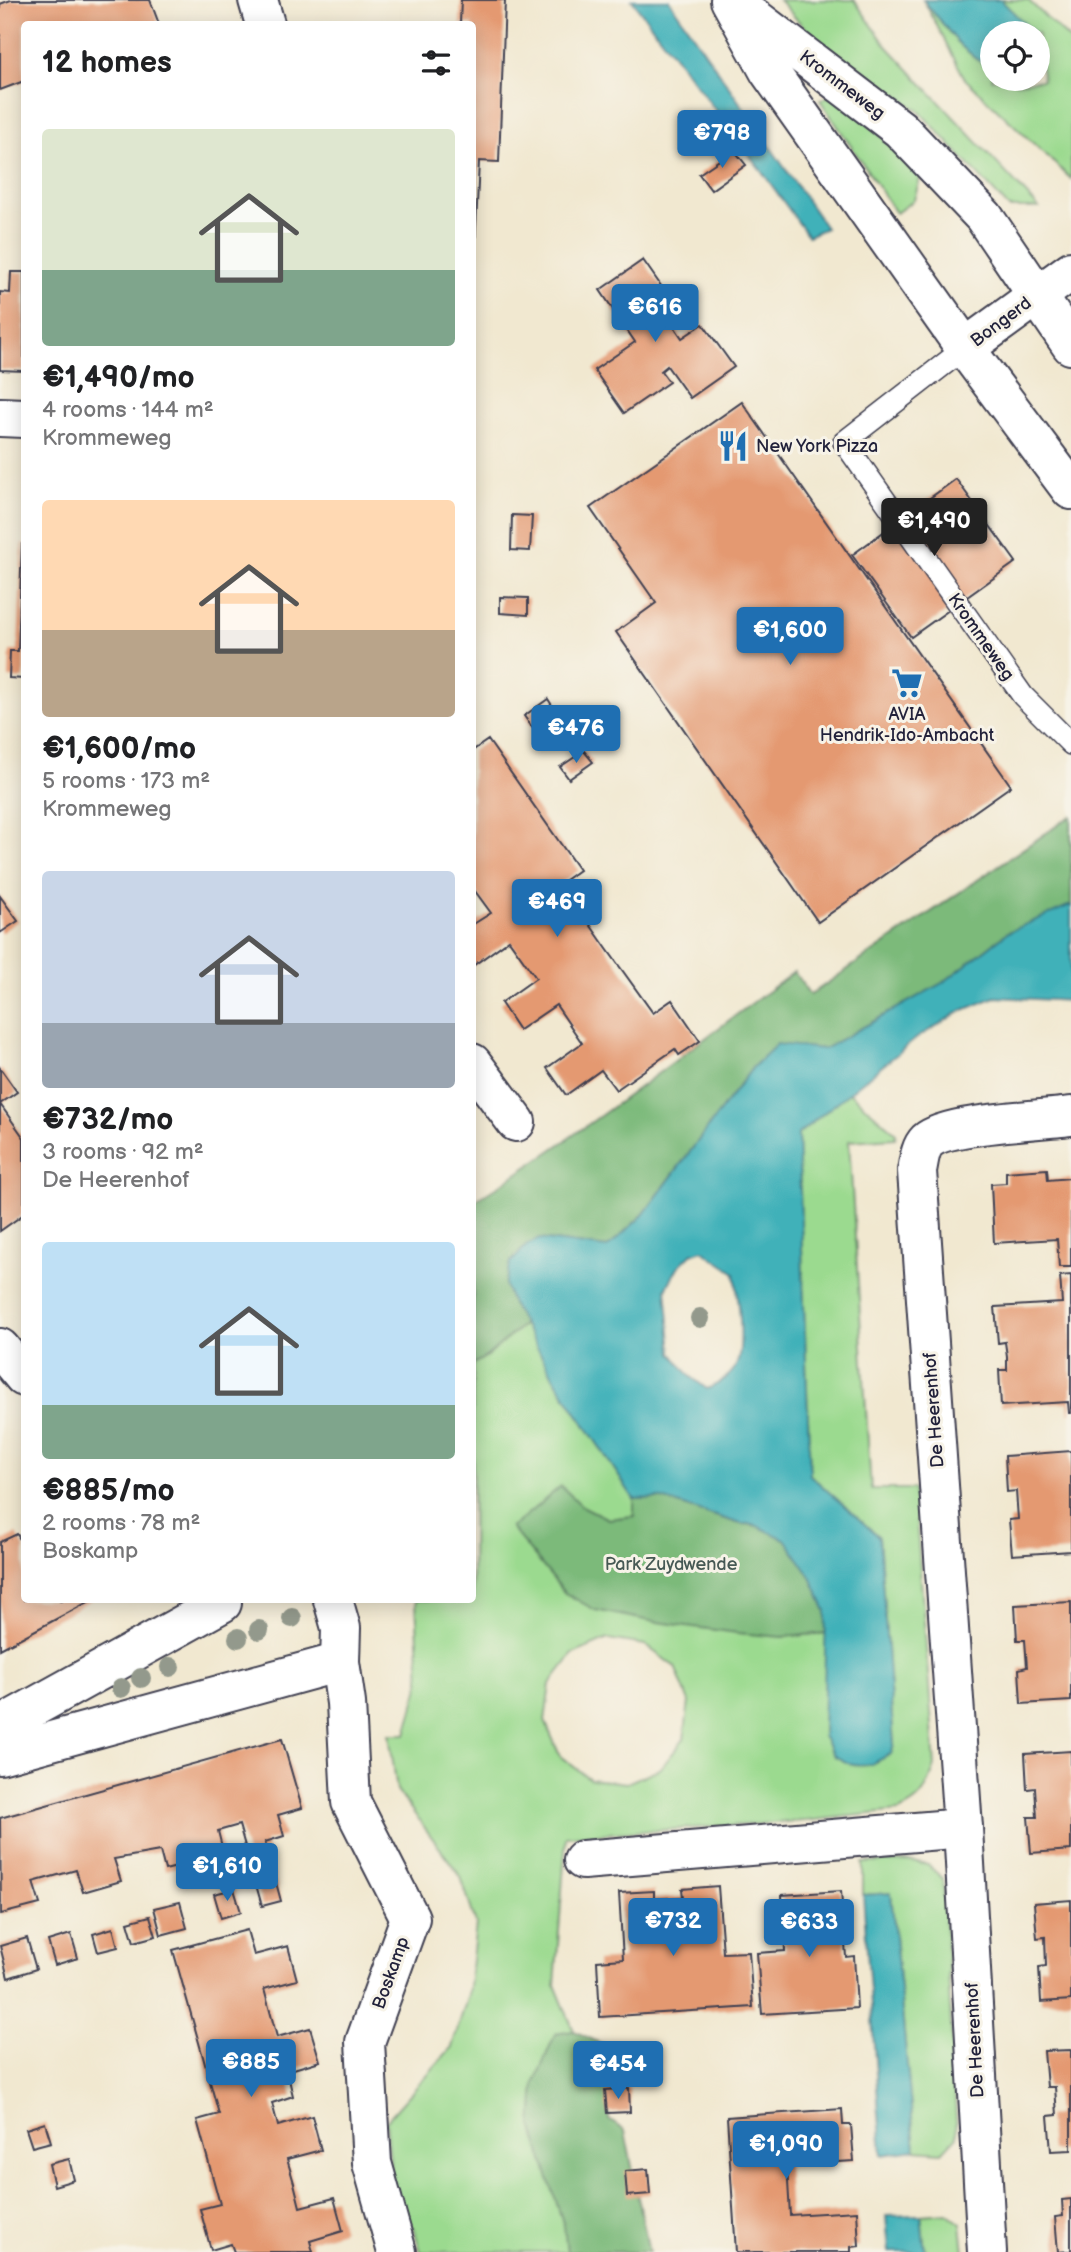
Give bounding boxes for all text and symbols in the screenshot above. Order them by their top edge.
map controls [980,21,1050,91]
button: locate [980,21,1050,91]
icon: filters [417,44,455,82]
text: 12 homes [42,45,172,81]
street label: Krommeweg [795,46,889,124]
pin: €798 [681,110,763,170]
text: €798 [693,119,751,147]
icon: home [186,175,312,301]
pin: €616 [614,284,696,344]
street label: Bongerd [967,292,1035,352]
text: €616 [628,293,682,321]
text: €1,490/mo [42,360,195,396]
text: 4 rooms · 144 m² [42,396,214,424]
text: Krommeweg [42,424,172,452]
restaurant icon: New York Pizza [716,429,750,463]
place label: New York Pizza [756,436,878,457]
pin: €1,490 [877,498,991,558]
text: €1,490 [897,507,971,535]
icon: home [186,546,312,672]
street label: Krommeweg [943,589,1019,685]
pin: €1,600 [733,608,847,667]
text: €1,600 [753,616,827,644]
supermarket icon: AVIA Hendrik-Ido-Ambacht [890,666,924,700]
place label: AVIA Hendrik-Ido-Ambacht [820,704,995,746]
pin: €476 [535,706,617,765]
text: €476 [547,714,605,742]
text: €1,600/mo [42,731,196,767]
text: 5 rooms · 173 m² [42,767,210,795]
text: Krommeweg [42,795,172,823]
pin: €469 [516,880,598,939]
text: €469 [528,888,586,916]
icon: home [186,917,312,1043]
text: €732/mo [42,1102,173,1138]
text: 3 rooms · 92 m² [42,1138,204,1166]
text: De Heerenhof [42,1166,190,1194]
icon: home [186,1288,312,1414]
street label: De Heerenhof [919,1351,949,1468]
text: €885/mo [42,1473,175,1509]
text: 2 rooms · 78 m² [42,1509,200,1537]
text: Boskamp [42,1537,138,1565]
park label: Park Zuydwende [605,1554,738,1575]
pin: €1,610 [170,1843,284,1903]
text: €1,610 [192,1852,262,1880]
pin: €732 [632,1898,714,1958]
pin: €633 [768,1899,850,1959]
text: €732 [644,1907,702,1935]
text: €633 [780,1908,838,1936]
street label: Boskamp [368,1934,414,2012]
street label: De Heerenhof [961,1981,989,2098]
pin: €885 [210,2039,292,2099]
pin: €454 [577,2042,659,2101]
text: €885 [222,2048,280,2076]
text: €454 [589,2050,647,2078]
pin: €1,090 [729,2122,843,2181]
text: €1,090 [749,2130,823,2158]

